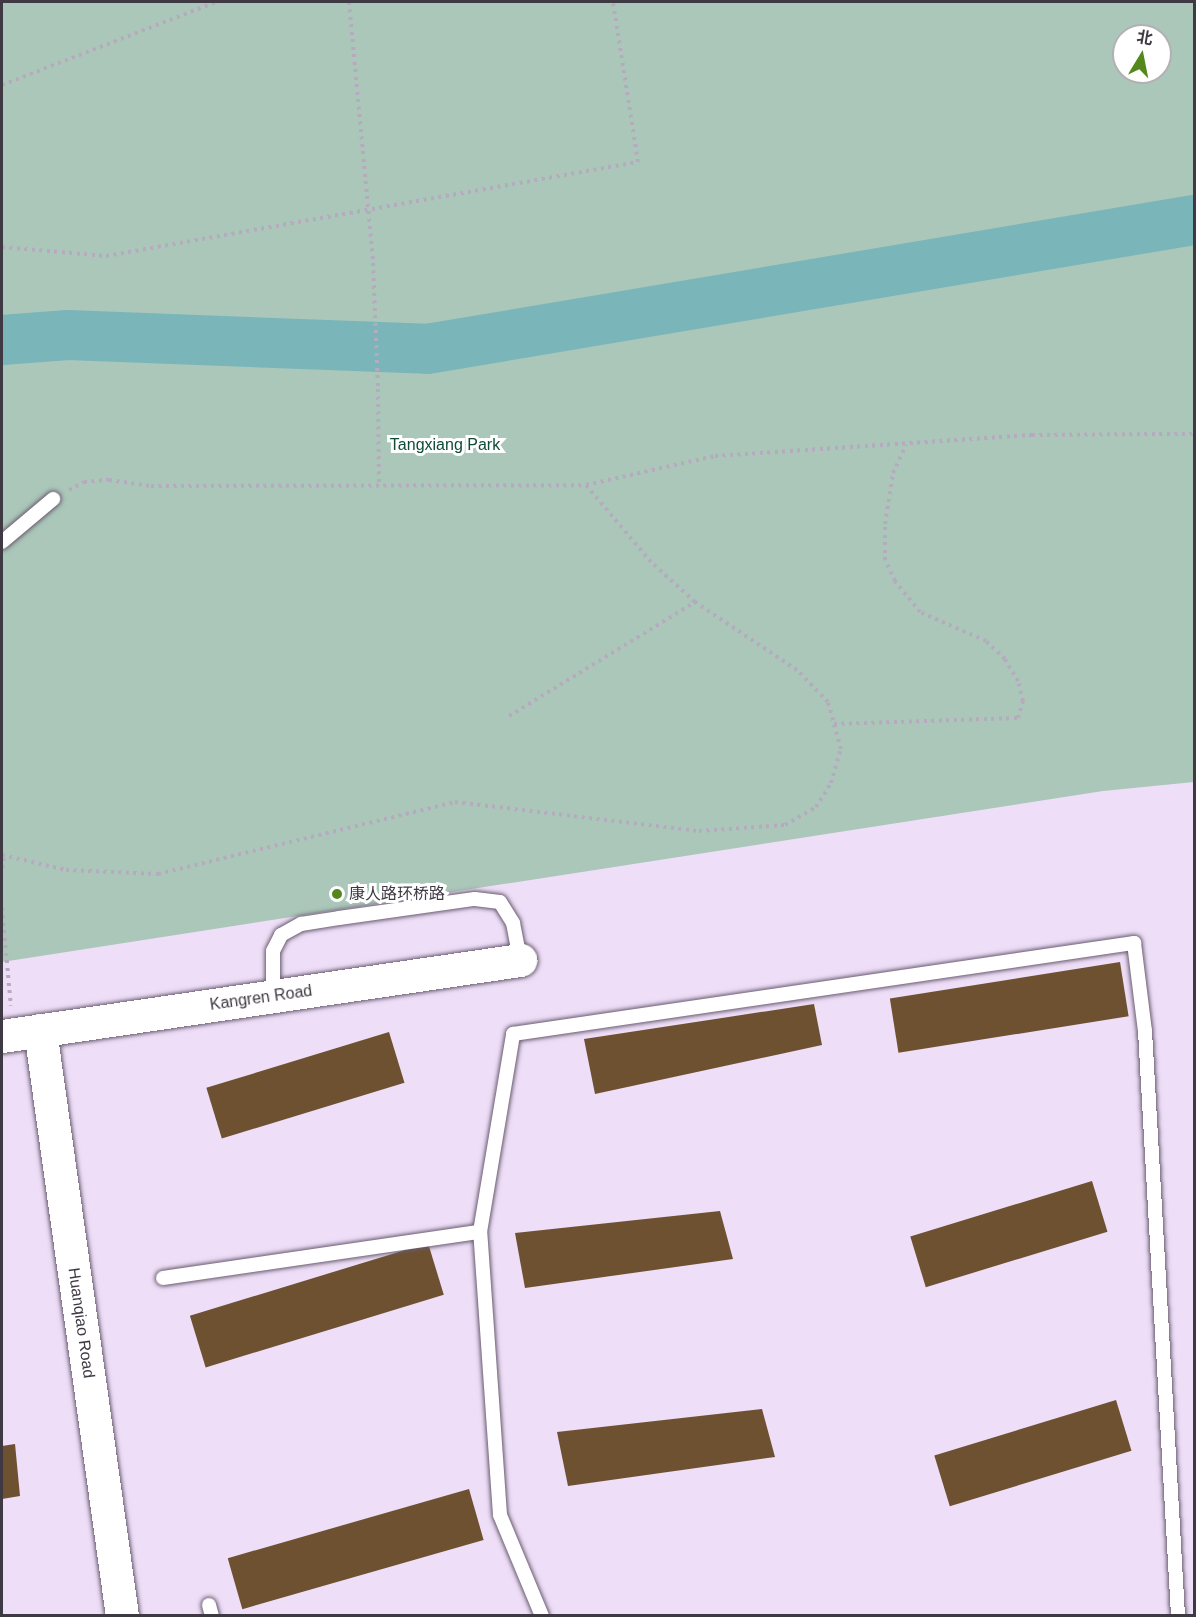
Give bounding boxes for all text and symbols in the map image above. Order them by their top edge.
north arrow [1112,24,1172,84]
text: 北 [1135,28,1154,48]
park label: Tangxiang Park [390,435,500,455]
place label: 康人路环桥路 [349,884,445,904]
marker: 康人路环桥路 [330,887,344,901]
street label: Kangren Road [209,981,313,1015]
street label: Huanqiao Road [64,1267,98,1379]

